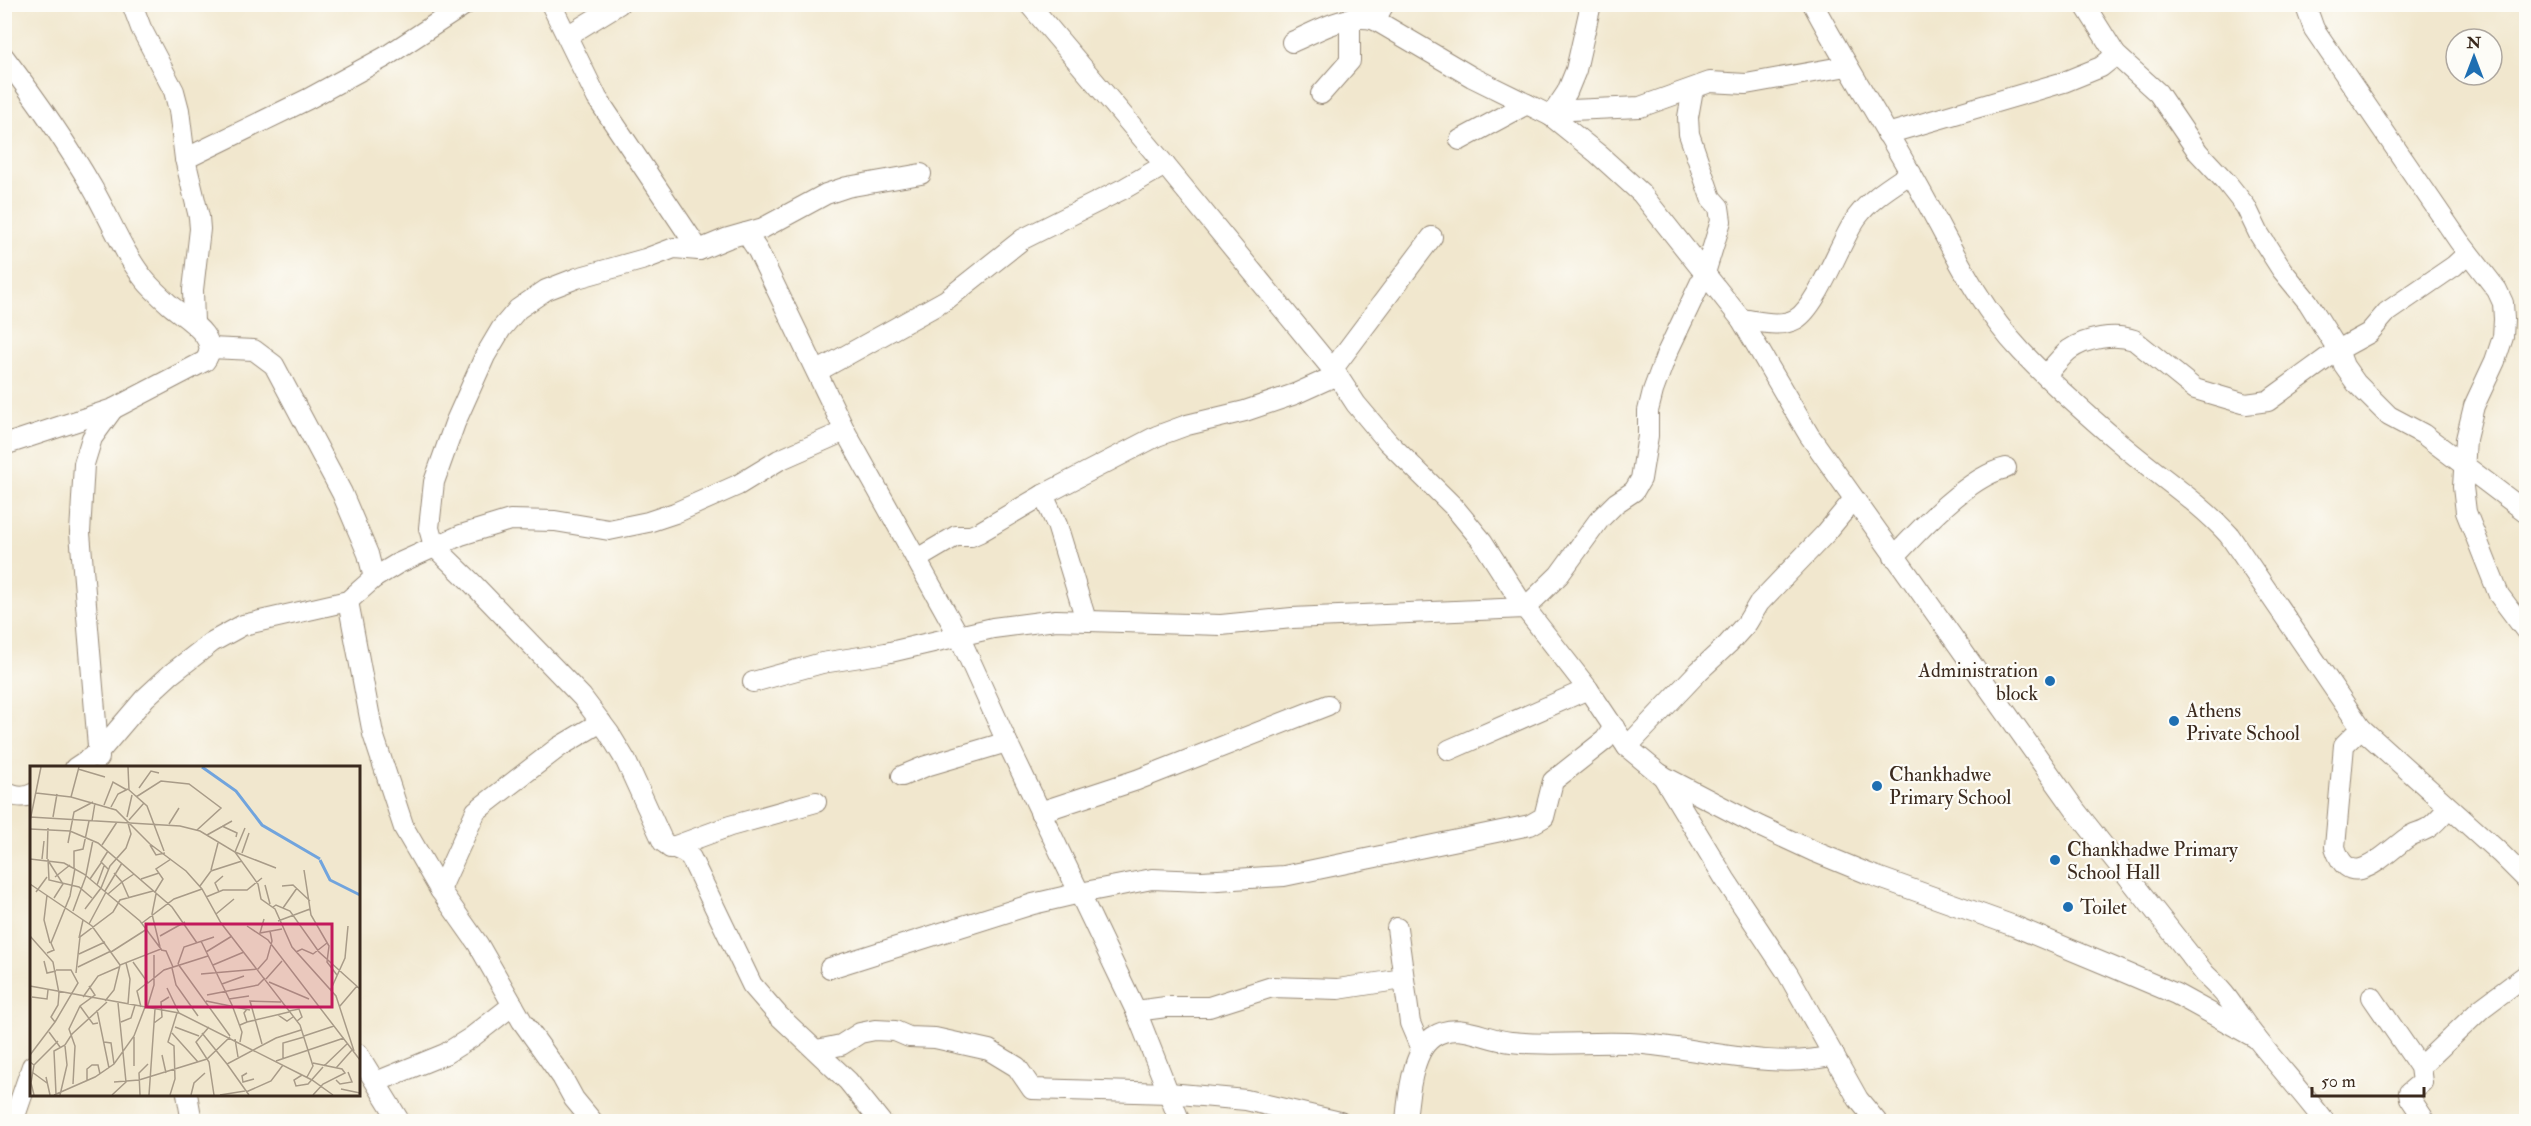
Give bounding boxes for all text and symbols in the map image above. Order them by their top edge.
north arrow [2444,27,2504,87]
text: N [2466,33,2482,53]
place label: Administration block [1917,658,2038,706]
marker: Administration block [2043,674,2057,688]
place label: Athens Private School [2185,698,2300,746]
marker: Athens Private School [2167,714,2181,728]
place label: Chankhadwe Primary School [1889,762,2011,810]
inset map [30,766,360,1096]
marker: Chankhadwe Primary School [1870,779,1884,793]
place label: Chankhadwe Primary School Hall [2067,837,2239,885]
marker: Chankhadwe Primary School Hall [2048,853,2062,867]
place label: Toilet [2080,895,2128,920]
marker: Toilet [2061,900,2075,914]
scale bar [2312,1060,2424,1098]
text: 50 m [2321,1070,2356,1093]

